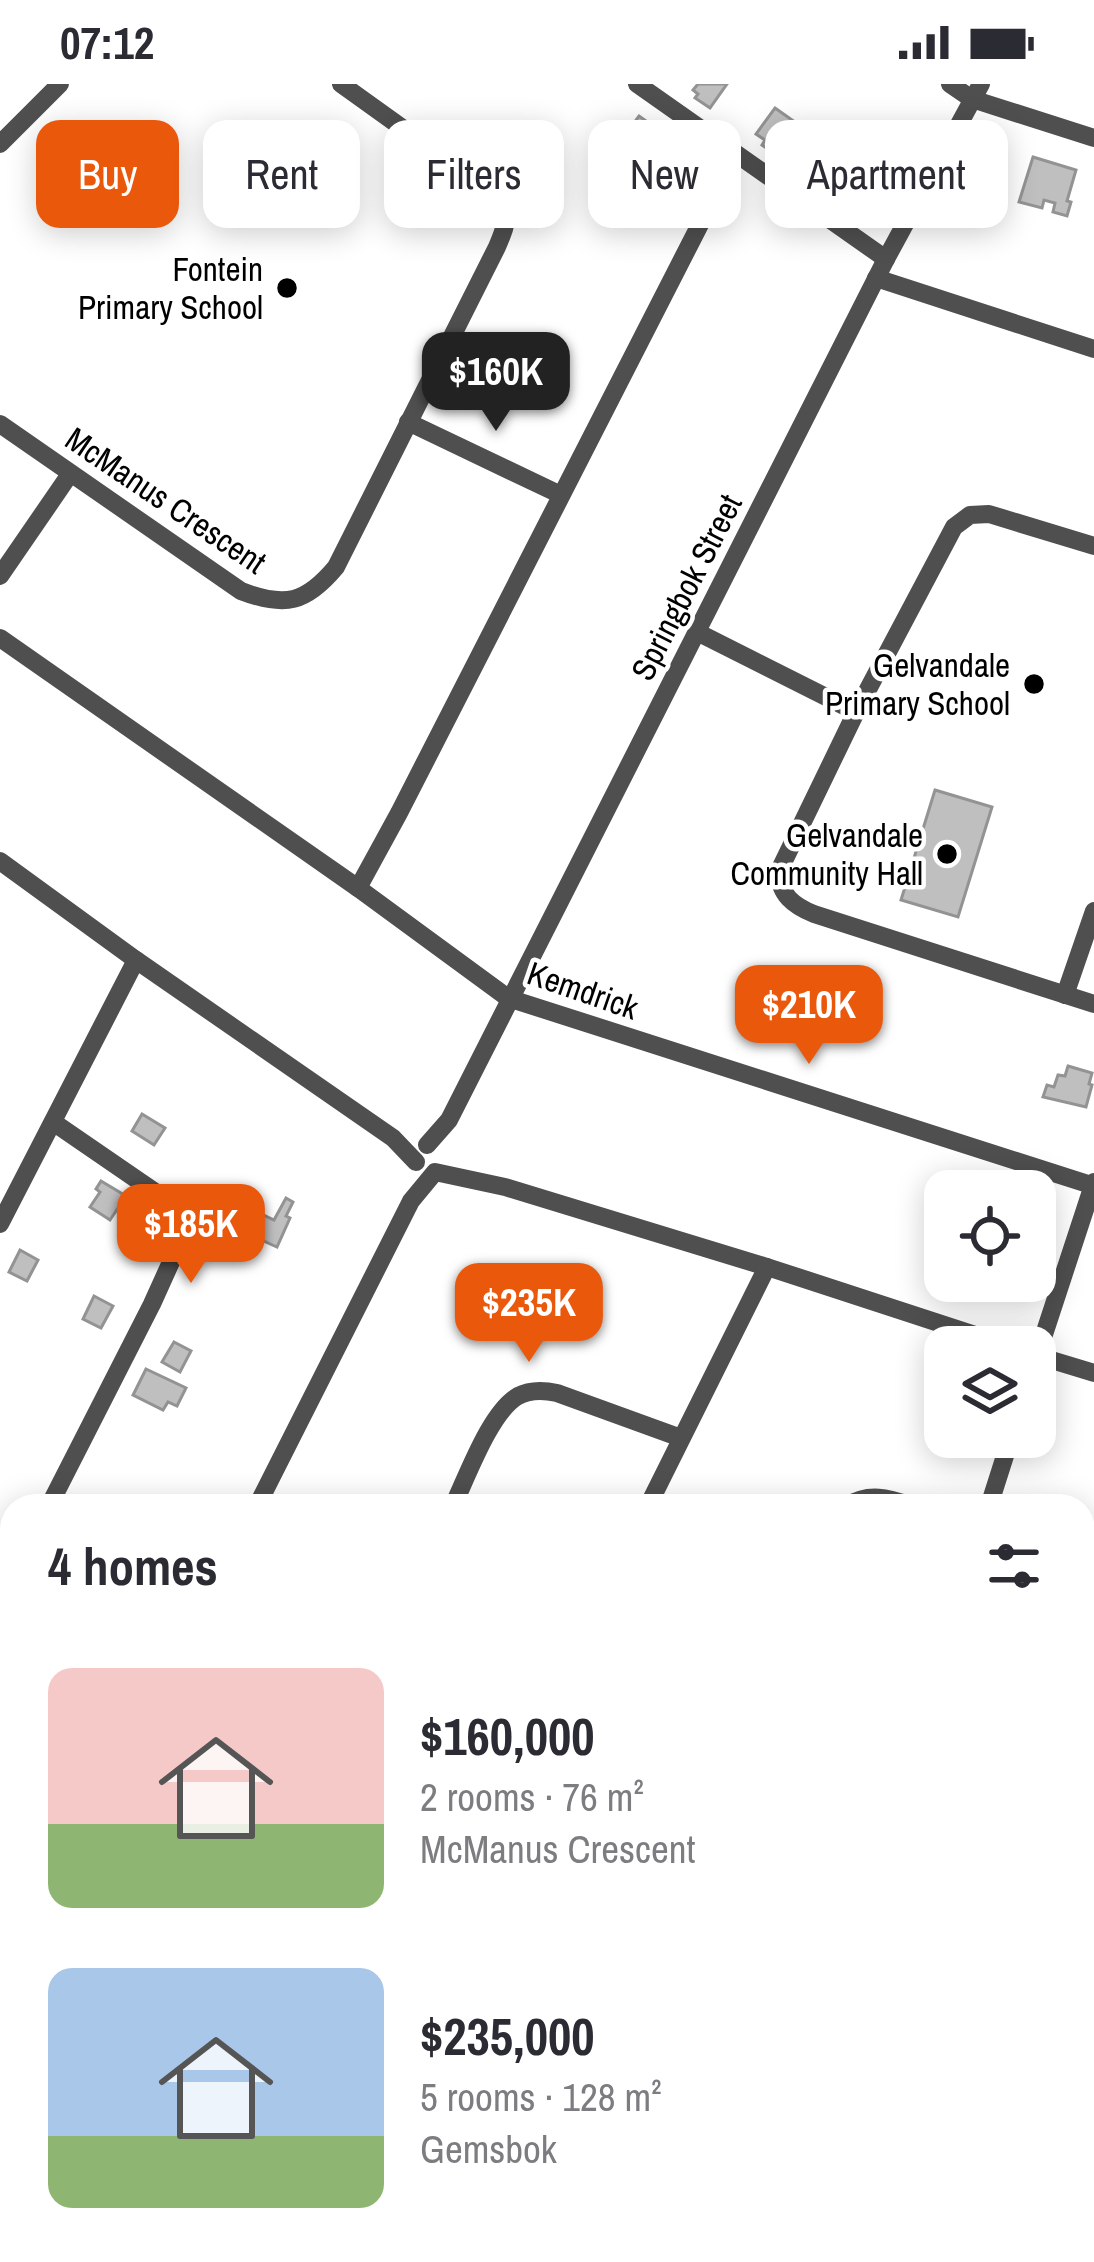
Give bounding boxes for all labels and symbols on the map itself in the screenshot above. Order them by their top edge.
place label: Fontein Primary School [78,247,263,329]
marker: Fontein Primary School [274,275,300,301]
pin: $160K [412,332,580,434]
street label: McManus Crescent [57,417,275,583]
street label: Springbok Street [620,487,752,687]
place label: Gelvandale Primary School [825,643,1010,725]
marker: Gelvandale Primary School [1021,671,1047,697]
place label: Gelvandale Community Hall [731,813,923,895]
marker: Gelvandale Community Hall [934,841,960,867]
street label: Kemdrick [522,951,645,1030]
pin: $210K [725,965,893,1067]
pin: $185K [107,1184,275,1286]
pin: $235K [445,1263,613,1365]

